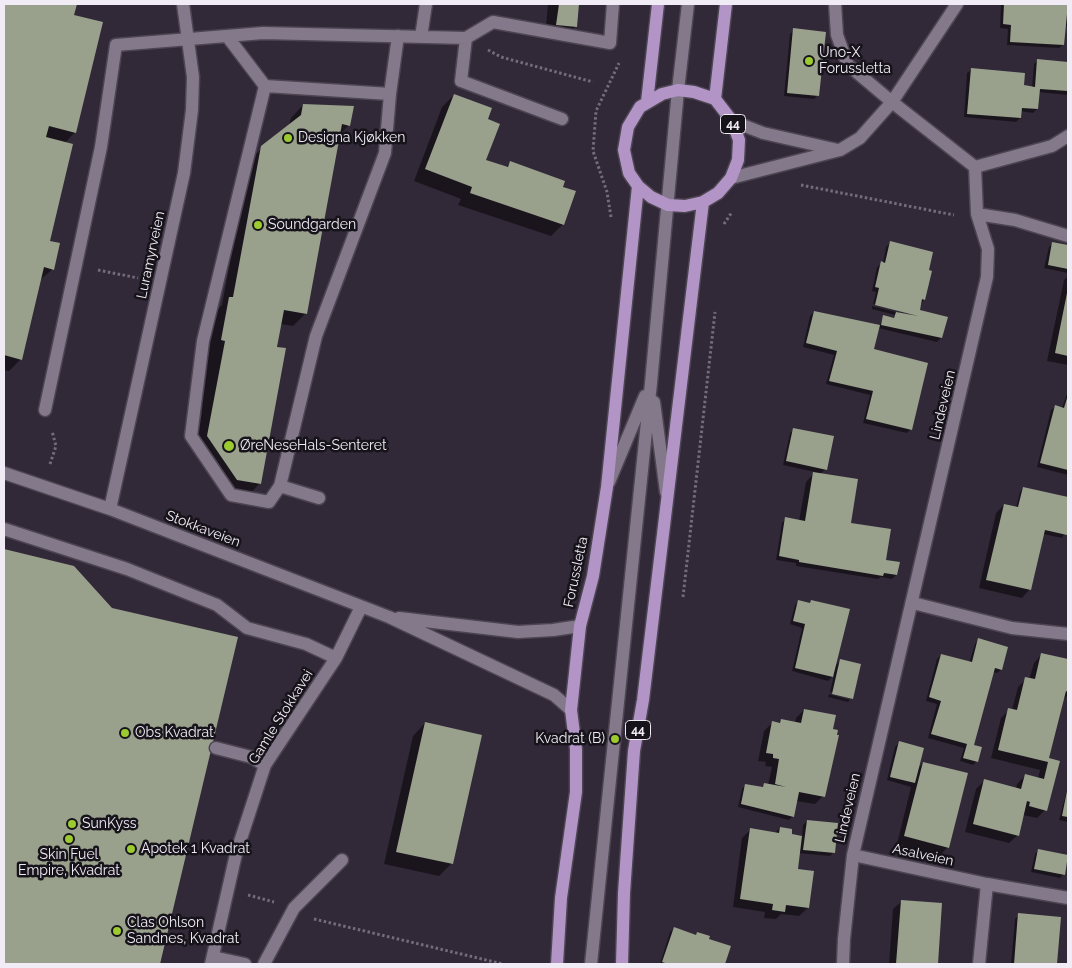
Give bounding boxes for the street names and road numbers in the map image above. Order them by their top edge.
road number: 44 [720,115,746,134]
street label: Luramyrveien [134,210,168,300]
street label: Lindeveien [927,369,959,441]
street label: Stokkaveien [163,507,243,551]
street label: Forussletta [560,535,592,609]
street label: Gamle Stokkavei [245,667,317,767]
road number: 44 [626,720,650,740]
street label: Lindeveien [832,772,864,844]
street label: Asalveien [891,840,955,870]

